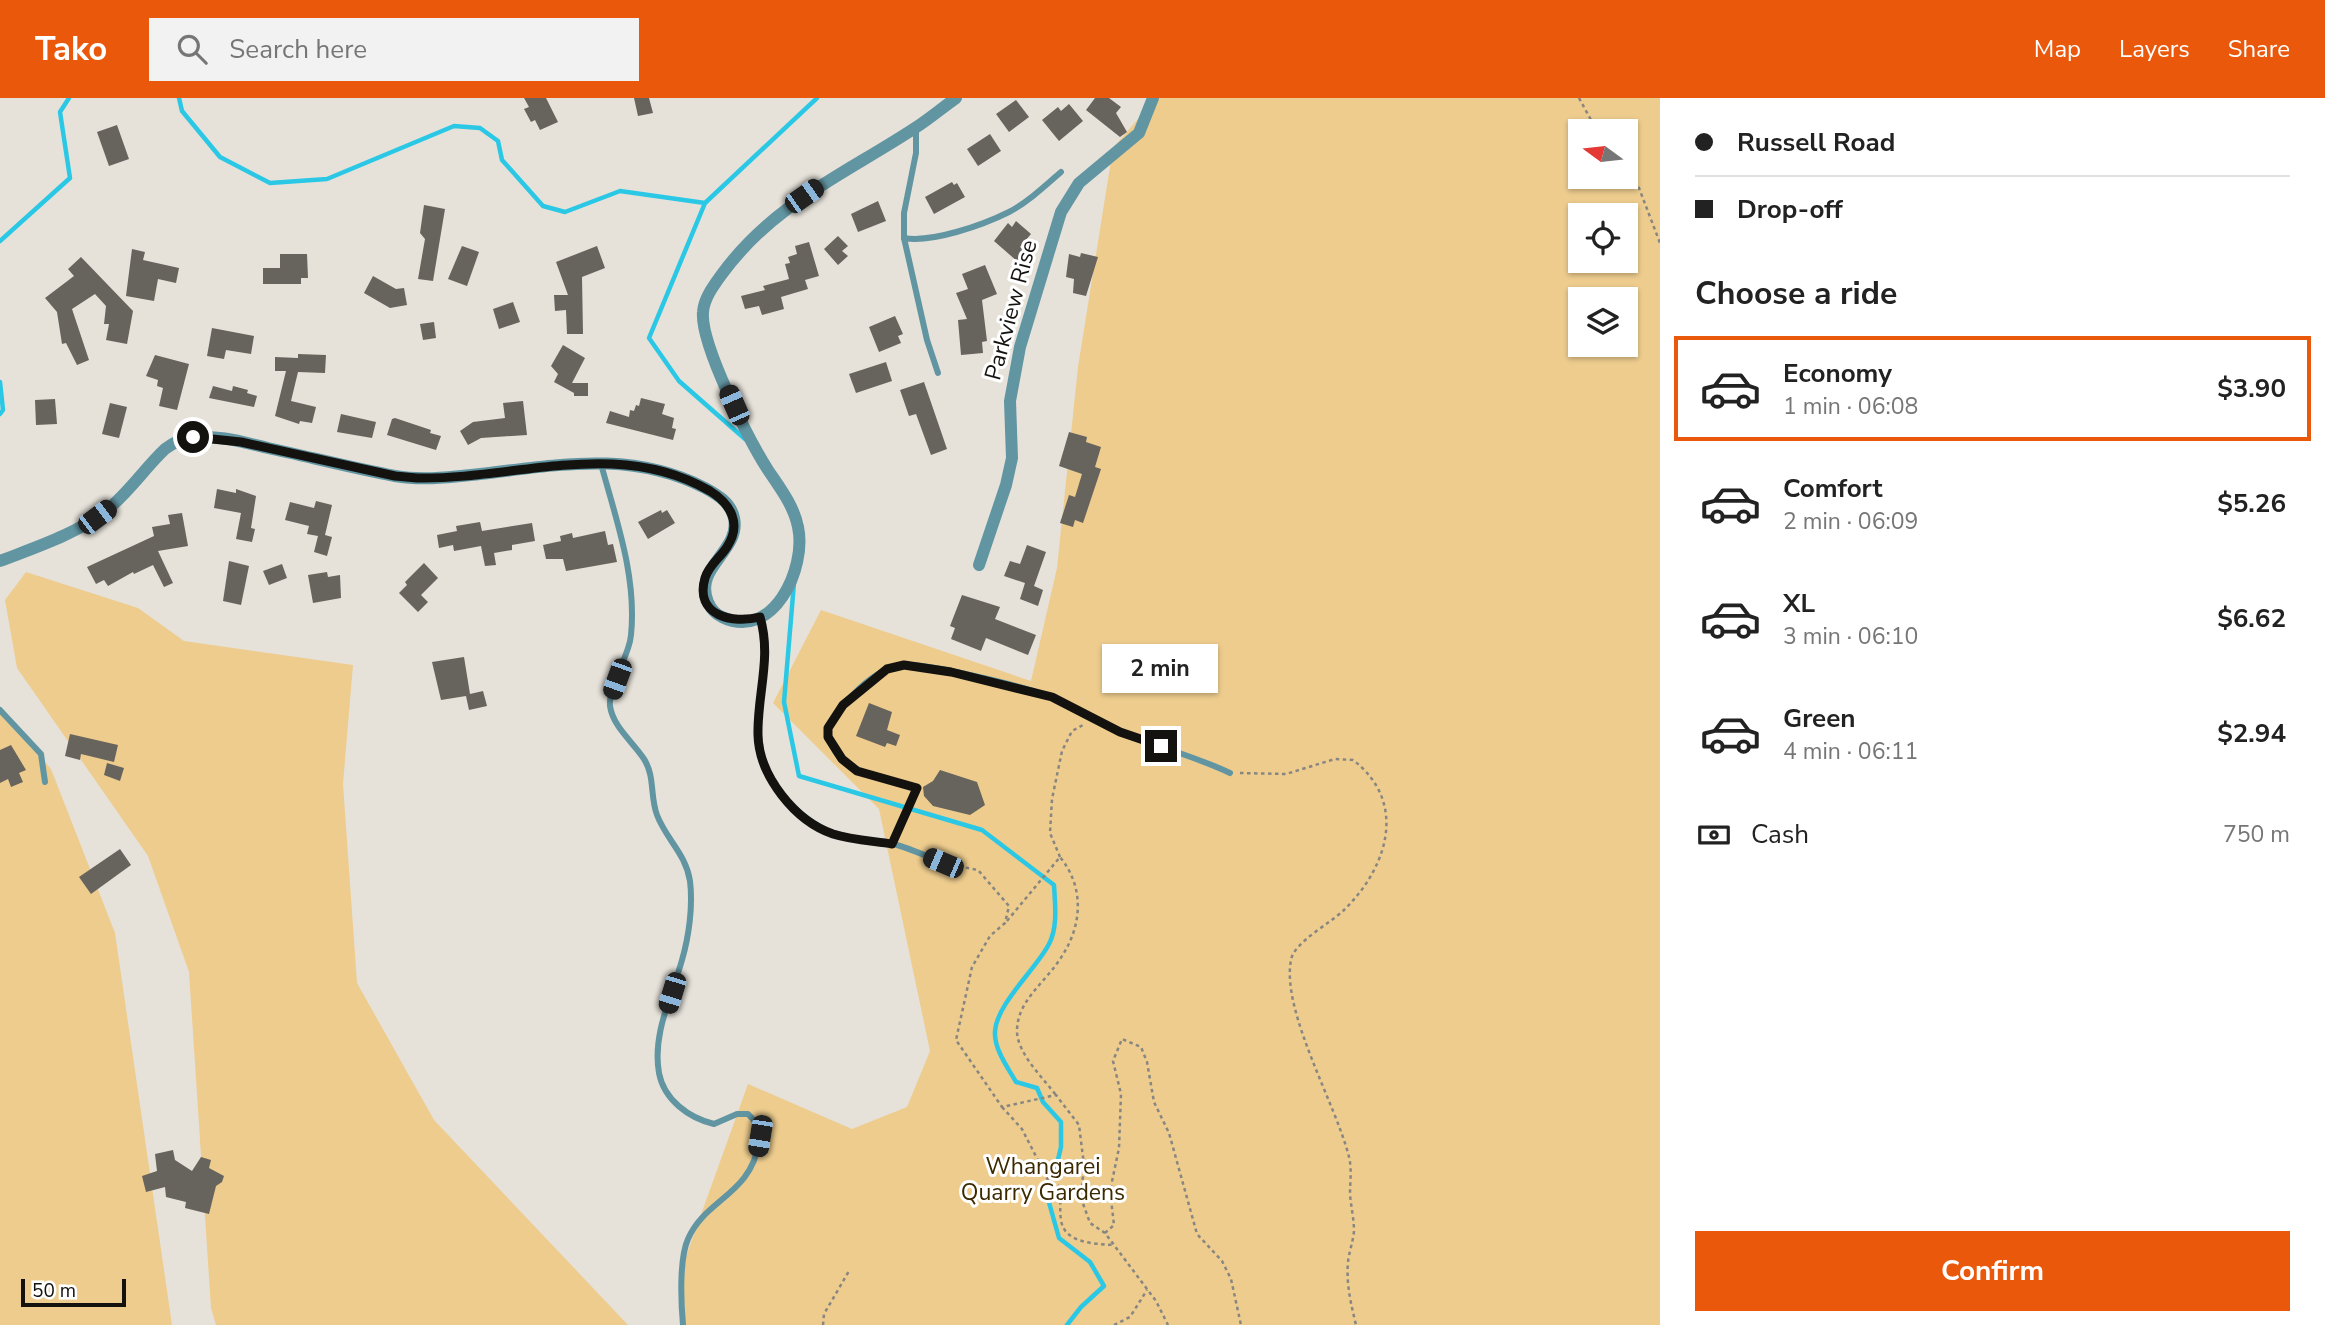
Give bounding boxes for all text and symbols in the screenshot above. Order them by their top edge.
search box [149,18,639,81]
text: Tako [35,27,107,72]
icon: search [173,30,211,68]
text: Search here [229,32,367,67]
text: Map [2034,33,2081,65]
text: Layers [2119,33,2190,65]
text: Share [2228,33,2290,65]
north arrow [1568,119,1638,189]
map controls [1568,119,1638,357]
text: Russell Road [1737,125,1895,160]
car [781,175,828,217]
text: Drop-off [1737,192,1843,227]
button: locate [1568,203,1638,273]
street label: Parkview Rise [977,236,1045,384]
text: Choose a ride [1695,272,1897,315]
button: layers [1568,287,1638,357]
text: Economy [1783,356,1892,391]
icon: car [1699,357,1762,420]
text: $3.90 [2217,371,2286,406]
car [716,382,753,428]
text: 1 min · 06:08 [1783,391,1918,422]
route start [177,421,209,453]
text: Comfort [1783,471,1883,506]
icon: car [1699,472,1762,535]
text: $5.26 [2217,486,2286,521]
car [74,496,121,538]
text: 2 min · 06:09 [1783,506,1918,537]
text: XL [1783,586,1815,621]
icon: car [1699,587,1762,650]
text: $6.62 [2217,601,2286,636]
text: 3 min · 06:10 [1783,621,1918,652]
callout: 2 min [1103,644,1219,694]
text: 2 min [1130,653,1190,684]
car [600,656,635,702]
text: Green [1783,701,1856,736]
icon: car [1699,702,1762,765]
text: $2.94 [2217,716,2286,751]
route end [1145,730,1177,762]
text: 4 min · 06:11 [1783,736,1918,767]
icon: cash [1695,816,1733,854]
text: Cash [1751,817,1809,852]
text: 750 m [2223,819,2290,850]
car [920,845,967,881]
car [656,970,689,1016]
car [747,1114,774,1158]
park label: Whangarei Quarry Gardens [961,1151,1125,1208]
button: Confirm [1695,1231,2290,1311]
scale bar [21,1276,126,1308]
text: 50 m [32,1278,76,1304]

